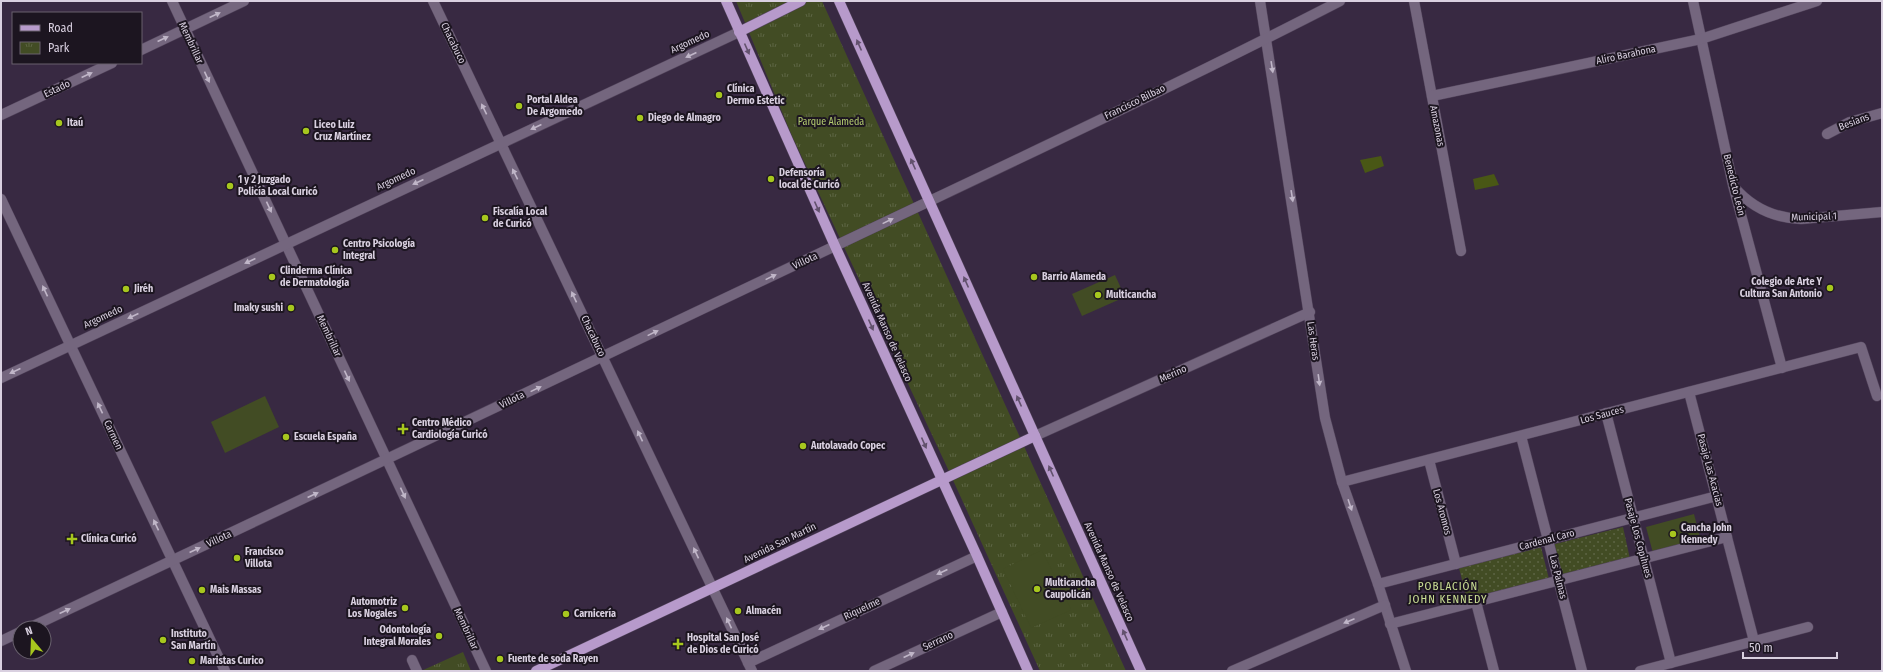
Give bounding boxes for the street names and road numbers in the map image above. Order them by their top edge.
street label: Membrillar [176,20,206,66]
street label: Chacabuco [438,21,468,65]
street label: Argomedo [669,28,711,56]
street label: Aliro Barahona [1595,43,1657,67]
street label: Estado [42,78,72,100]
street label: Francisco Bilbao [1103,82,1167,122]
street label: Amazonas [1427,105,1447,147]
street label: Besians [1837,111,1871,133]
street label: Benedicto León [1721,153,1747,217]
street label: Argomedo [375,165,417,193]
street label: Municipal 1 [1791,210,1837,224]
street label: Villota [791,250,819,272]
street label: Avenida Manso de Velasco [860,280,914,384]
street label: Argomedo [82,303,124,331]
street label: Membrillar [314,313,344,359]
street label: Chacabuco [578,313,608,359]
street label: Las Heras [1304,321,1322,361]
street label: Merino [1157,363,1189,385]
street label: Villota [498,389,526,411]
street label: Los Sauces [1579,403,1625,427]
street label: Carmen [101,418,125,452]
street label: Pasaje Las Acacias [1695,433,1725,507]
street label: Los Aromos [1430,488,1454,536]
street label: Pasaje Los Copihues [1622,497,1654,579]
street label: Avenida San Martín [741,519,818,566]
street label: Avenida Manso de Velasco [1082,520,1136,624]
street label: Cardenal Caro [1518,527,1576,553]
street label: Villota [205,528,233,550]
street label: Las Palmas [1547,554,1569,600]
street label: Riquelme [842,595,882,623]
street label: Membrillar [451,606,481,652]
street label: Serrano [921,629,955,653]

